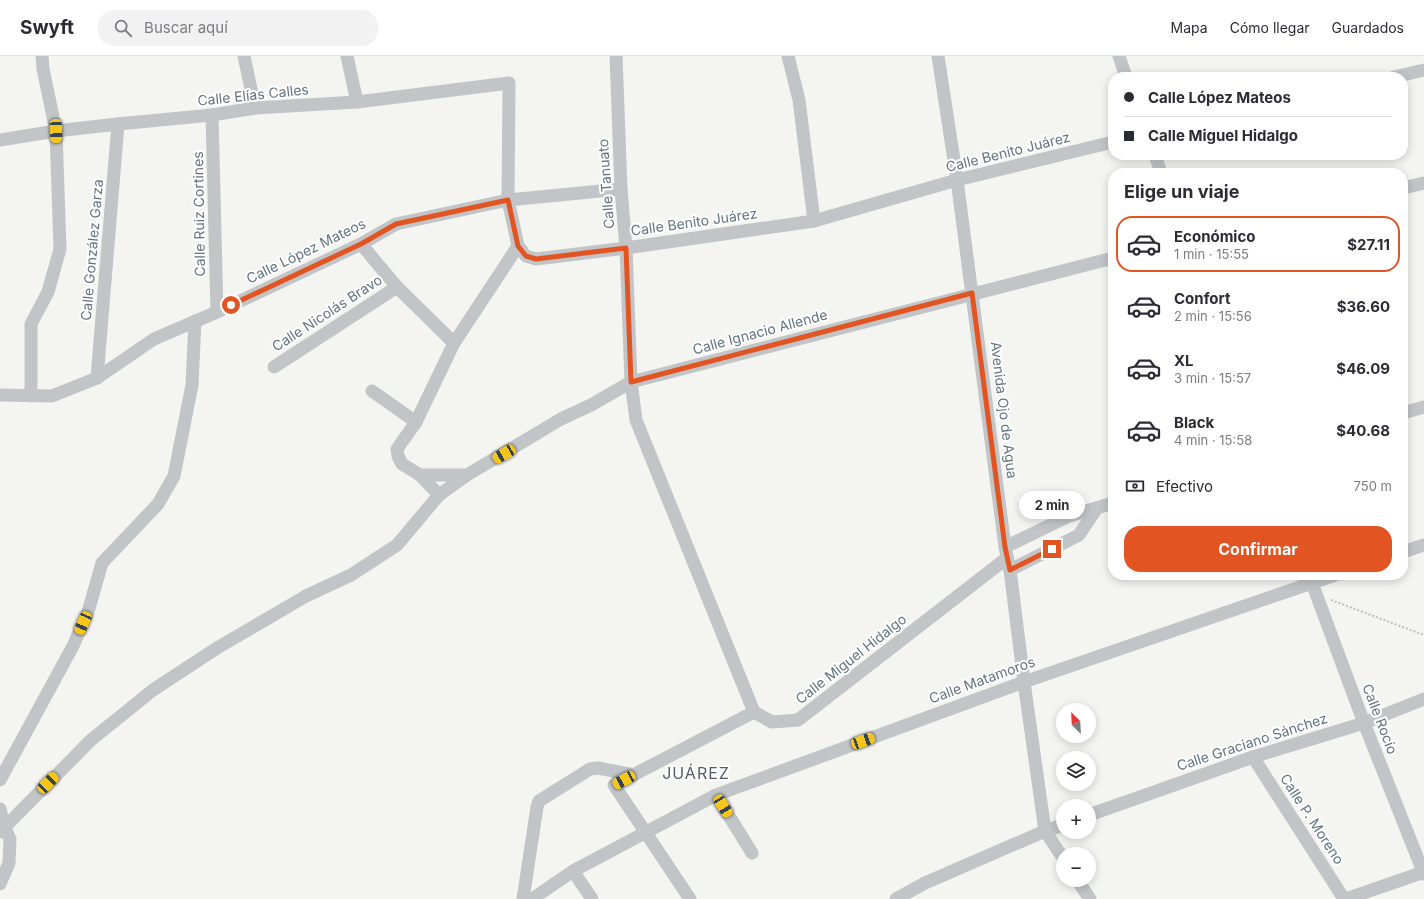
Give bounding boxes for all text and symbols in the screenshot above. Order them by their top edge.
search box [98,10,378,46]
text: Swyft [20,16,74,39]
icon: search [112,17,134,39]
text: Buscar aquí [144,18,228,37]
text: Mapa [1171,19,1208,36]
text: Cómo llegar [1230,19,1310,36]
text: Guardados [1332,19,1404,36]
street label: Calle Elías Calles [196,80,309,109]
text: Calle López Mateos [1148,88,1291,107]
car [50,119,62,143]
text: Calle Miguel Hidalgo [1148,126,1298,145]
street label: Calle Benito Juárez [944,128,1072,175]
street label: Calle Tanuato [594,139,617,230]
street label: Calle Ruiz Cortines [189,151,208,277]
street label: Calle González Garza [77,179,106,321]
text: Elige un viaje [1124,181,1239,202]
street label: Calle Benito Juárez [630,204,758,239]
street label: Calle López Mateos [243,214,368,287]
icon: car [1126,226,1162,262]
text: Económico [1174,227,1255,246]
text: $27.11 [1347,235,1390,254]
text: 1 min · 15:55 [1174,246,1249,262]
street label: Calle Nicolás Bravo [268,271,385,355]
icon: car [1126,288,1162,324]
text: Confort [1174,289,1230,308]
route start [222,296,240,314]
text: $36.60 [1337,297,1390,316]
street label: Calle Ignacio Allende [691,305,829,358]
text: 2 min · 15:56 [1174,308,1252,324]
street label: Avenida Ojo de Agua [988,340,1021,479]
icon: car [1126,350,1162,386]
text: XL [1174,351,1194,370]
text: $46.09 [1336,359,1390,378]
text: 3 min · 15:57 [1174,370,1251,386]
icon: car [1126,412,1162,448]
text: Black [1174,413,1214,432]
text: $40.68 [1336,421,1390,440]
text: 4 min · 15:58 [1174,432,1252,448]
car [491,443,517,465]
icon: cash [1124,475,1146,497]
text: Efectivo [1156,477,1213,496]
text: 750 m [1354,478,1392,494]
callout: 2 min [1019,491,1085,519]
text: 2 min [1035,497,1069,513]
button: Confirmar [1124,526,1392,572]
route end [1043,540,1061,558]
car [73,610,93,636]
street label: Calle Miguel Hidalgo [792,610,909,707]
street label: Calle Matamoros [927,652,1037,707]
street label: Calle Rocío [1359,681,1402,756]
north arrow [1056,703,1096,743]
map controls [1056,703,1096,887]
street label: Calle Graciano Sánchez [1174,709,1329,774]
car [850,731,876,751]
button: layers [1056,751,1096,791]
district label: JUÁREZ [662,763,730,783]
car [611,769,637,791]
car [35,770,61,796]
street label: Calle P. Moreno [1277,770,1348,867]
car [712,793,734,819]
button: + [1056,799,1096,839]
button: − [1056,847,1096,887]

